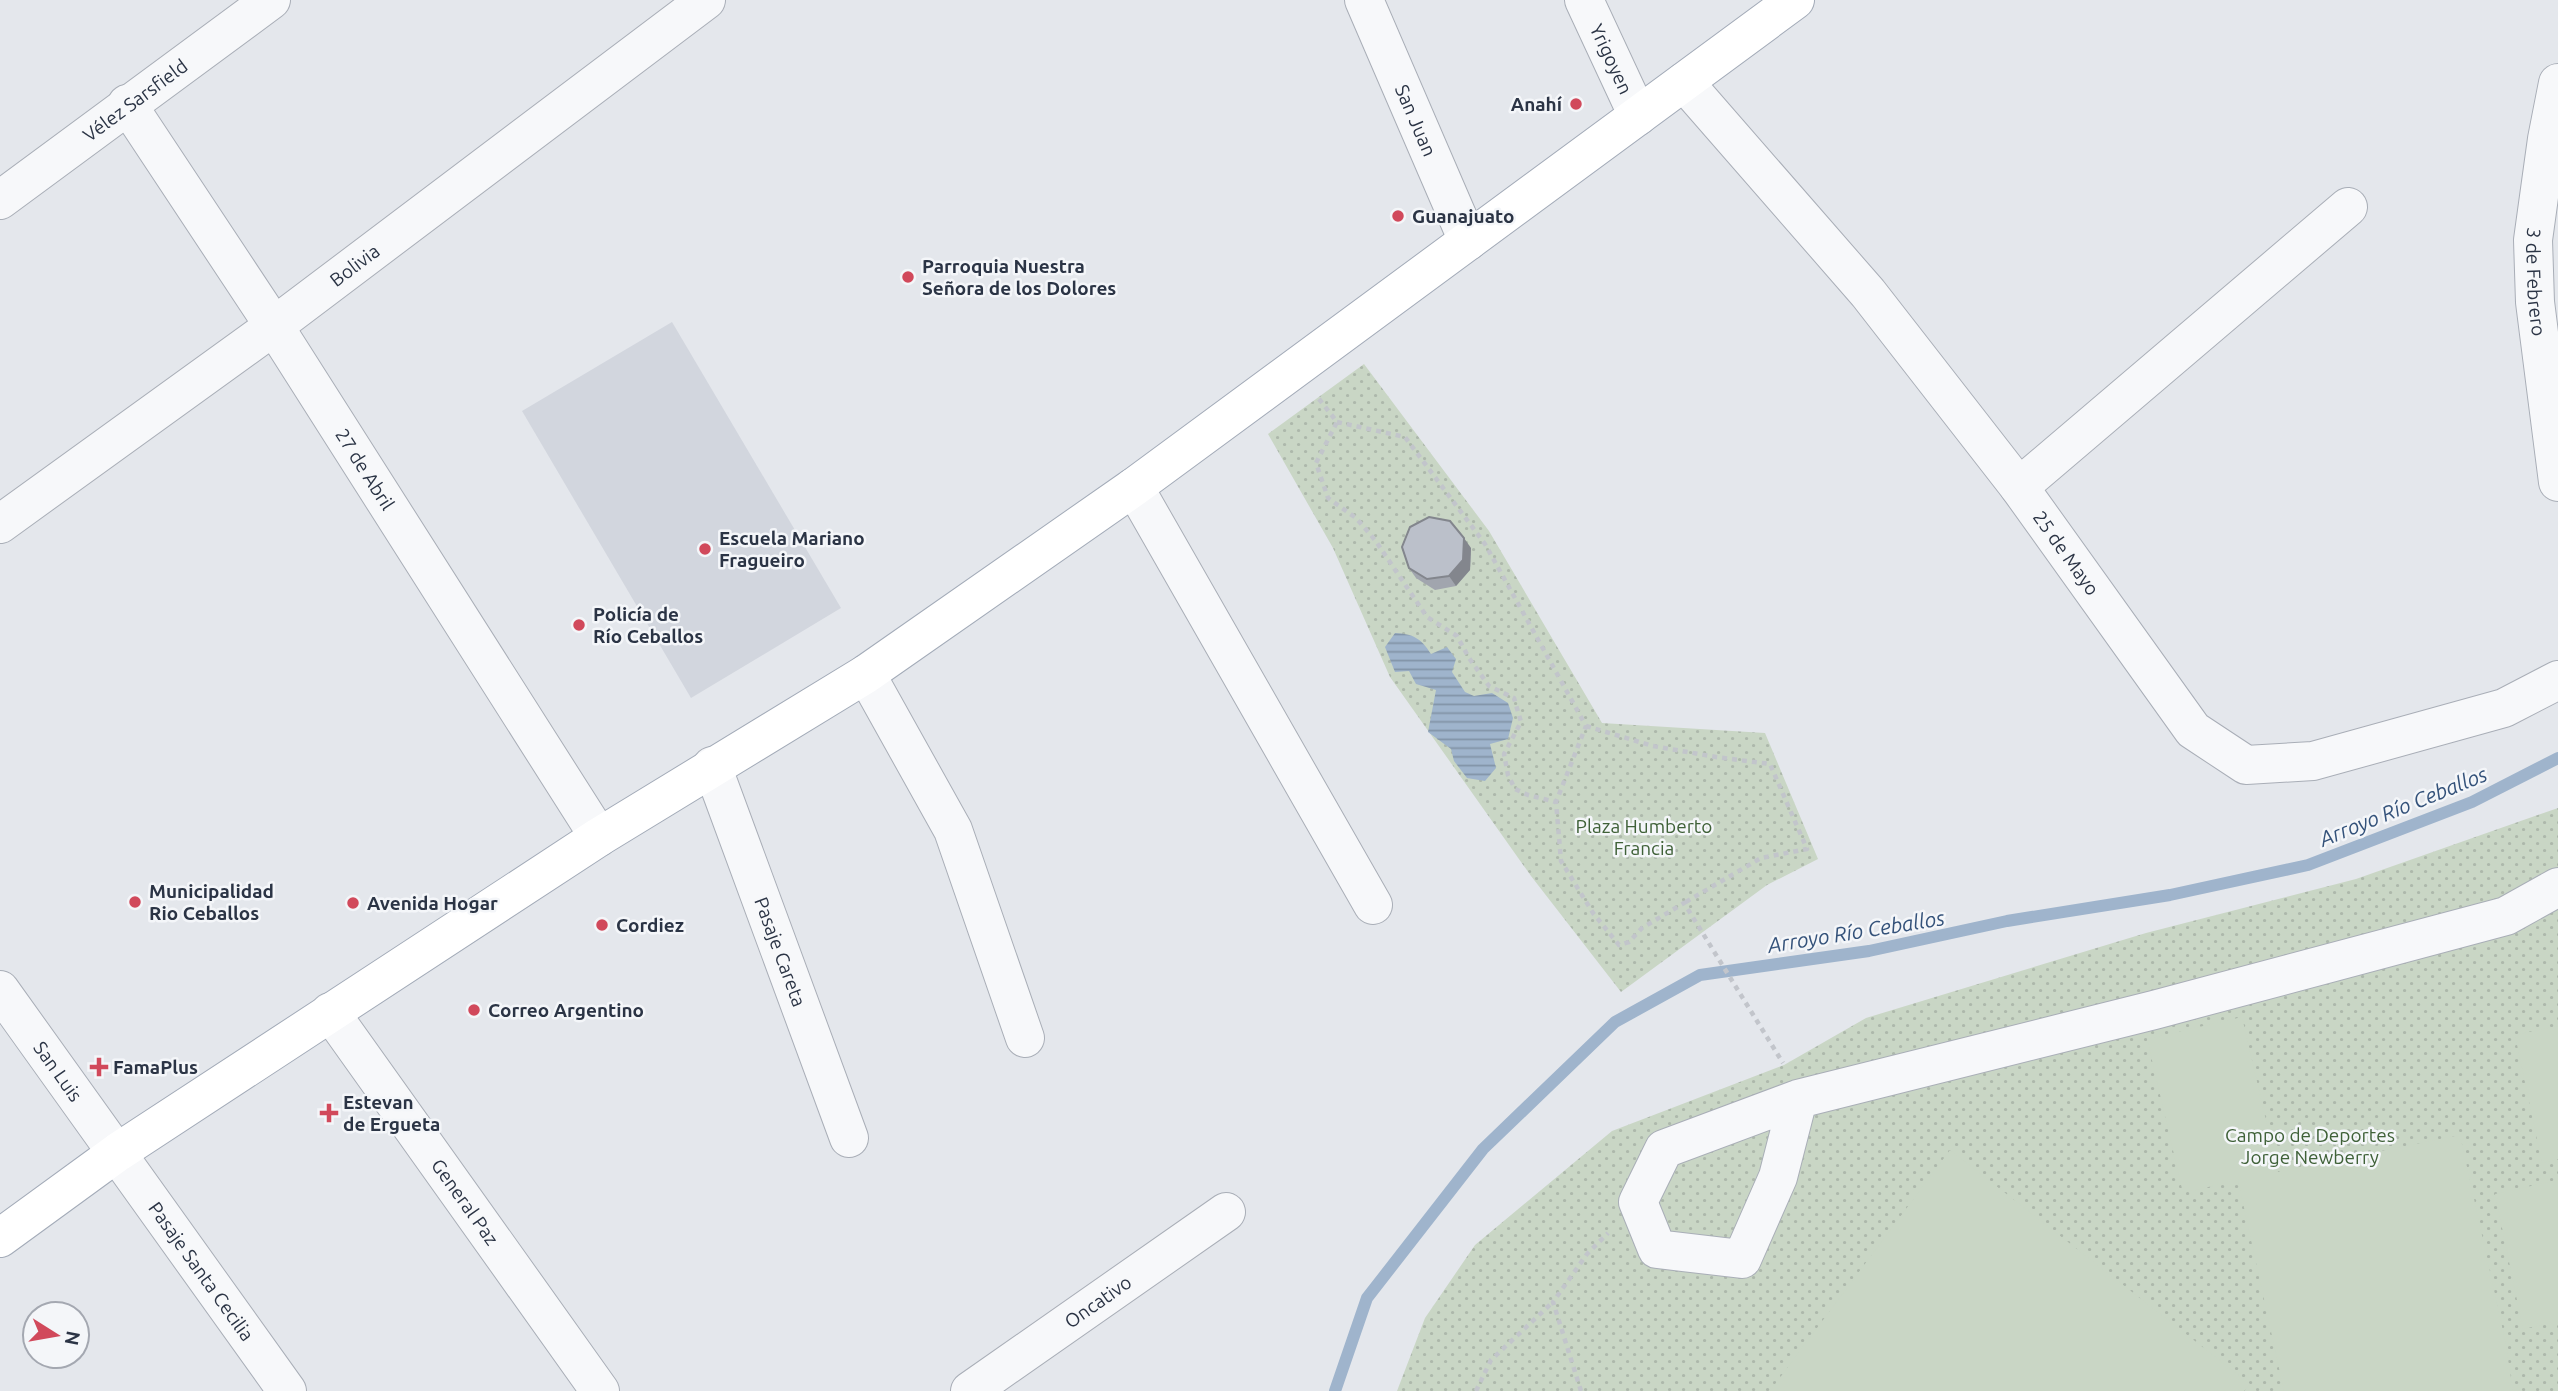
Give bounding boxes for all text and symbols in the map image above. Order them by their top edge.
street label: Yrigoyen [1586,20,1637,97]
street label: Vélez Sarsfield [79,55,192,146]
street label: San Juan [1391,81,1441,159]
place label: Anahí [1511,93,1563,115]
marker: Anahí [1568,96,1584,112]
place label: Guanajuato [1412,205,1514,227]
marker: Guanajuato [1390,208,1406,224]
street label: 3 de Febrero [2522,226,2550,337]
street label: Bolivia [325,239,384,291]
place label: Parroquia Nuestra Señora de los Dolores [922,255,1116,299]
marker: Parroquia Nuestra Señora de los Dolores [900,269,916,285]
street label: 27 de Abril [331,424,399,514]
street label: 25 de Mayo [2029,507,2104,599]
place label: Escuela Mariano Fragueiro [719,527,865,571]
marker: Escuela Mariano Fragueiro [697,541,713,557]
place label: Policía de Río Ceballos [593,603,703,647]
marker: Policía de Río Ceballos [571,617,587,633]
water label: Arroyo Río Ceballos [2315,761,2491,851]
park label: Plaza Humberto Francia [1576,815,1712,859]
place label: Municipalidad Rio Ceballos [149,880,274,924]
place label: Avenida Hogar [367,892,498,914]
marker: Municipalidad Rio Ceballos [127,894,143,910]
street label: Pasaje Careta [750,894,811,1009]
marker: Avenida Hogar [345,895,361,911]
water label: Arroyo Río Ceballos [1765,905,1946,957]
place label: Cordiez [616,914,684,936]
marker: Cordiez [594,917,610,933]
place label: Correo Argentino [488,999,644,1021]
marker: Correo Argentino [466,1002,482,1018]
street label: San Luis [29,1037,87,1106]
place label: FamaPlus [113,1056,198,1078]
marker: FamaPlus [91,1059,107,1075]
place label: Estevan de Ergueta [343,1091,440,1135]
marker: Estevan de Ergueta [321,1105,337,1121]
park label: Campo de Deportes Jorge Newberry [2225,1124,2395,1168]
street label: General Paz [427,1154,503,1249]
street label: Pasaje Santa Cecilia [144,1198,259,1345]
street label: Oncativo [1060,1271,1136,1333]
north arrow [21,1300,91,1370]
text: N [61,1329,85,1347]

